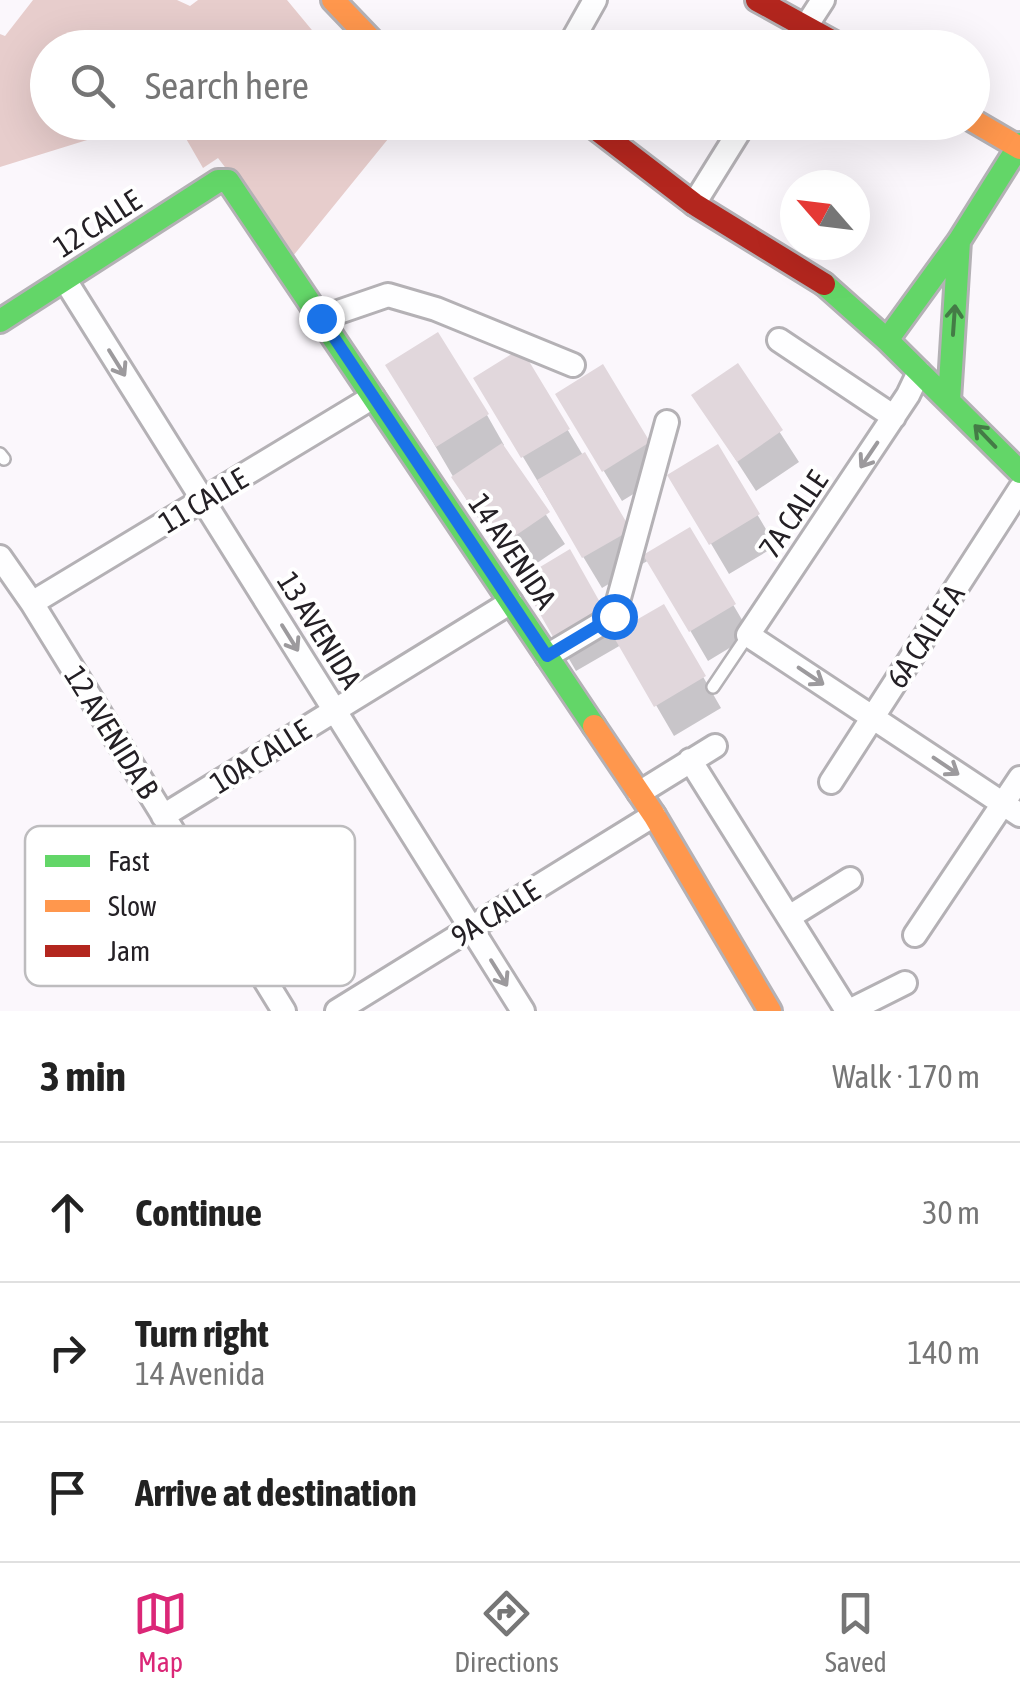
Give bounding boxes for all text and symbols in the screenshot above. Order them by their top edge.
search box [30,30,990,140]
icon: search [65,58,120,113]
text: Search here [145,64,309,107]
north arrow [780,170,870,260]
street label: 12 CALLE [47,182,147,264]
route end [299,296,345,342]
one-way arrow [945,305,964,337]
one-way arrow [107,348,127,376]
one-way arrow [973,424,997,448]
one-way arrow [858,440,879,468]
street label: 11 CALLE [153,460,253,539]
street label: 7A CALLE [752,464,834,564]
street label: 14 AVENIDA [462,487,564,615]
street label: 13 AVENIDA [271,566,369,695]
street label: 6A CALLE A [879,578,971,694]
route start [592,594,638,640]
one-way arrow [279,623,300,652]
street label: 12 AVENIDA B [58,660,166,804]
one-way arrow [796,665,824,686]
street label: 10A CALLE [204,712,316,800]
one-way arrow [932,756,960,777]
legend [25,826,355,986]
text: Fast [108,845,150,877]
street label: 9A CALLE [445,873,545,953]
text: Slow [108,890,157,922]
text: Jam [108,935,150,967]
one-way arrow [489,958,510,986]
text: 3 min [40,1052,126,1100]
text: Walk · 170 m [832,1058,980,1095]
icon: ahead [40,1185,95,1240]
text: Continue [135,1191,262,1234]
text: 30 m [922,1194,980,1231]
text: Turn right [135,1312,269,1355]
icon: right [40,1325,95,1380]
text: 140 m [907,1334,980,1371]
text: 14 Avenida [135,1355,265,1392]
icon: arrive [40,1465,95,1520]
text: Arrive at destination [135,1471,417,1514]
tab: Map [133,1586,188,1678]
tab: Directions [454,1586,559,1678]
tab: Saved [825,1586,887,1678]

